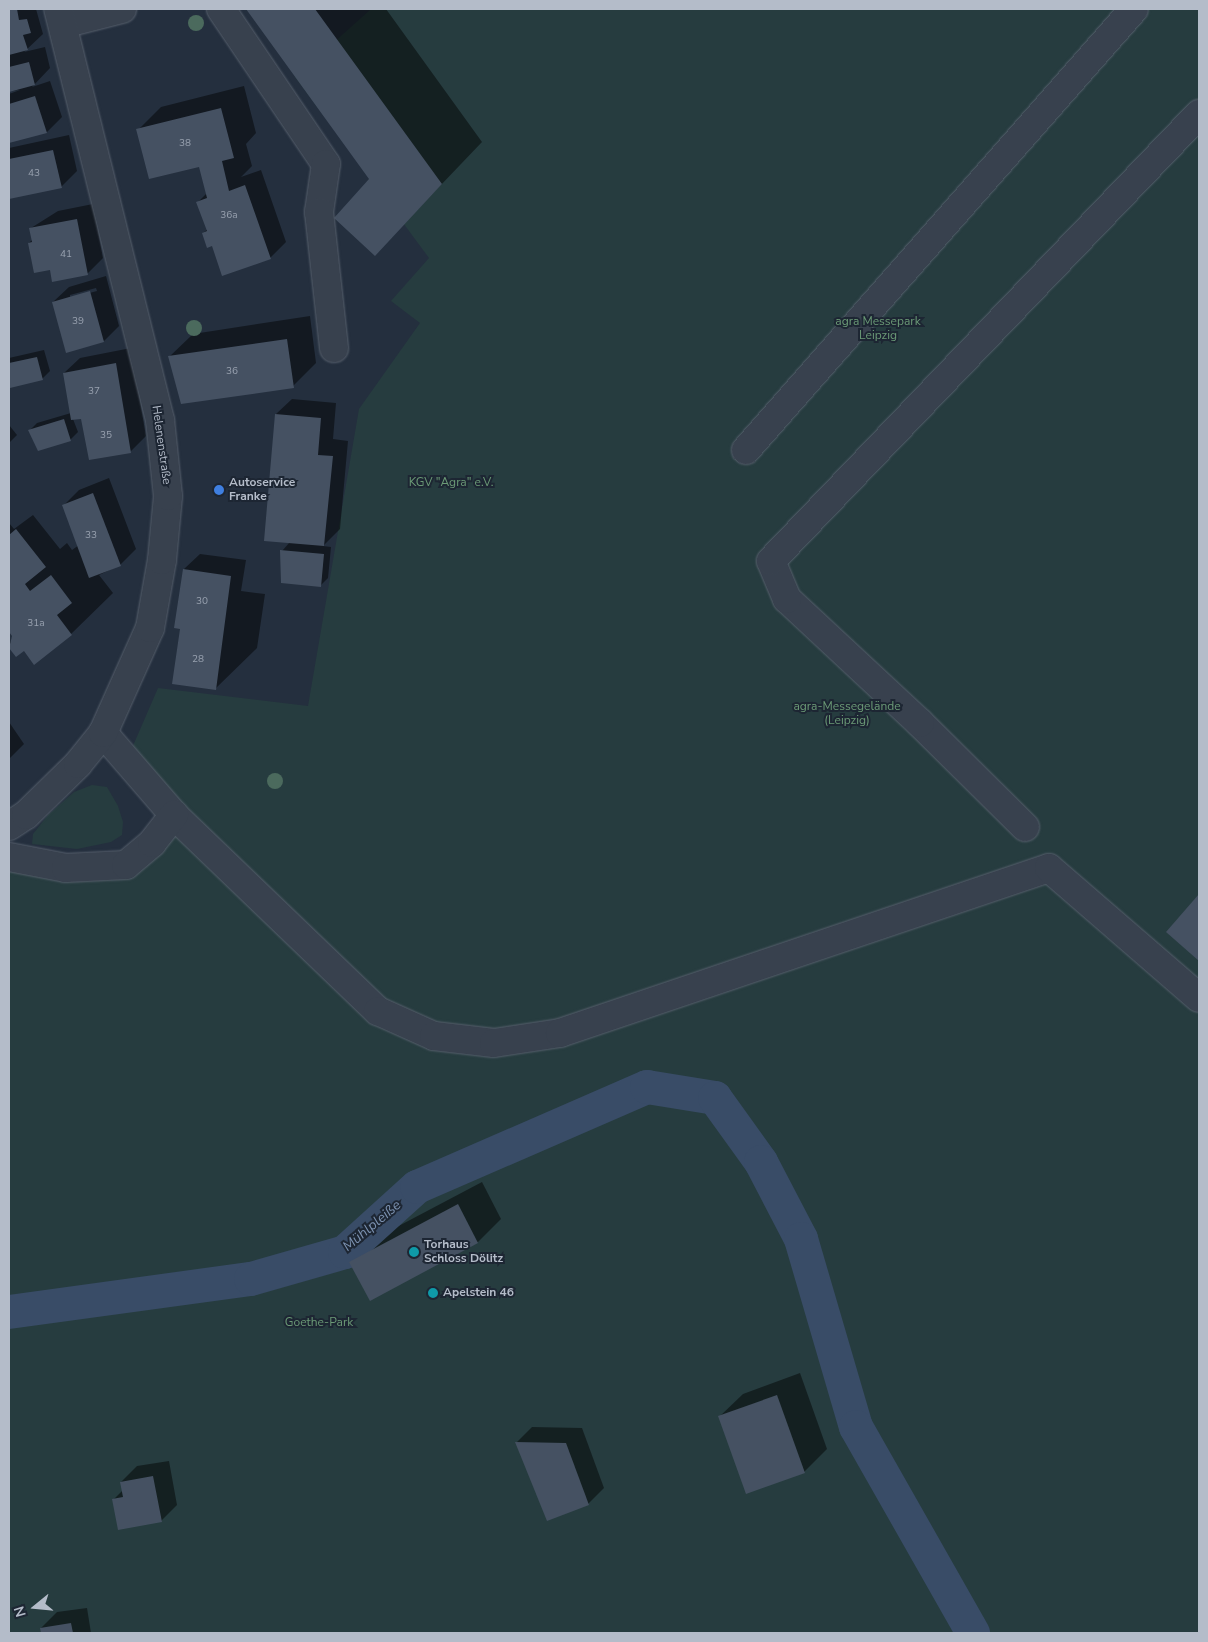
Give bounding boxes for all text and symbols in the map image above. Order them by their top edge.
house number: 38 [179,138,191,150]
house number: 43 [28,168,40,180]
house number: 36a [220,210,238,222]
house number: 41 [60,249,72,261]
park label: agra Messepark Leipzig [835,315,921,343]
house number: 39 [72,316,84,328]
house number: 36 [226,366,238,378]
house number: 37 [88,386,100,398]
street label: Helenenstraße [148,405,174,485]
house number: 35 [100,430,112,442]
place label: Autoservice Franke [229,476,295,504]
park label: KGV "Agra" e.V. [409,476,493,490]
marker: Autoservice Franke [213,484,225,496]
house number: 33 [85,530,97,542]
house number: 30 [196,596,208,608]
house number: 31a [27,618,45,630]
house number: 28 [192,654,204,666]
park label: agra-Messegelände (Leipzig) [793,700,901,728]
water label: Mühlpleiße [339,1197,405,1255]
place label: Torhaus Schloss Dölitz [424,1238,503,1266]
marker: Torhaus Schloss Dölitz [408,1246,420,1258]
place label: Apelstein 46 [443,1286,514,1300]
marker: Apelstein 46 [427,1287,439,1299]
park label: Goethe-Park [285,1316,353,1330]
north arrow [10,1582,60,1632]
text: N [10,1604,31,1619]

